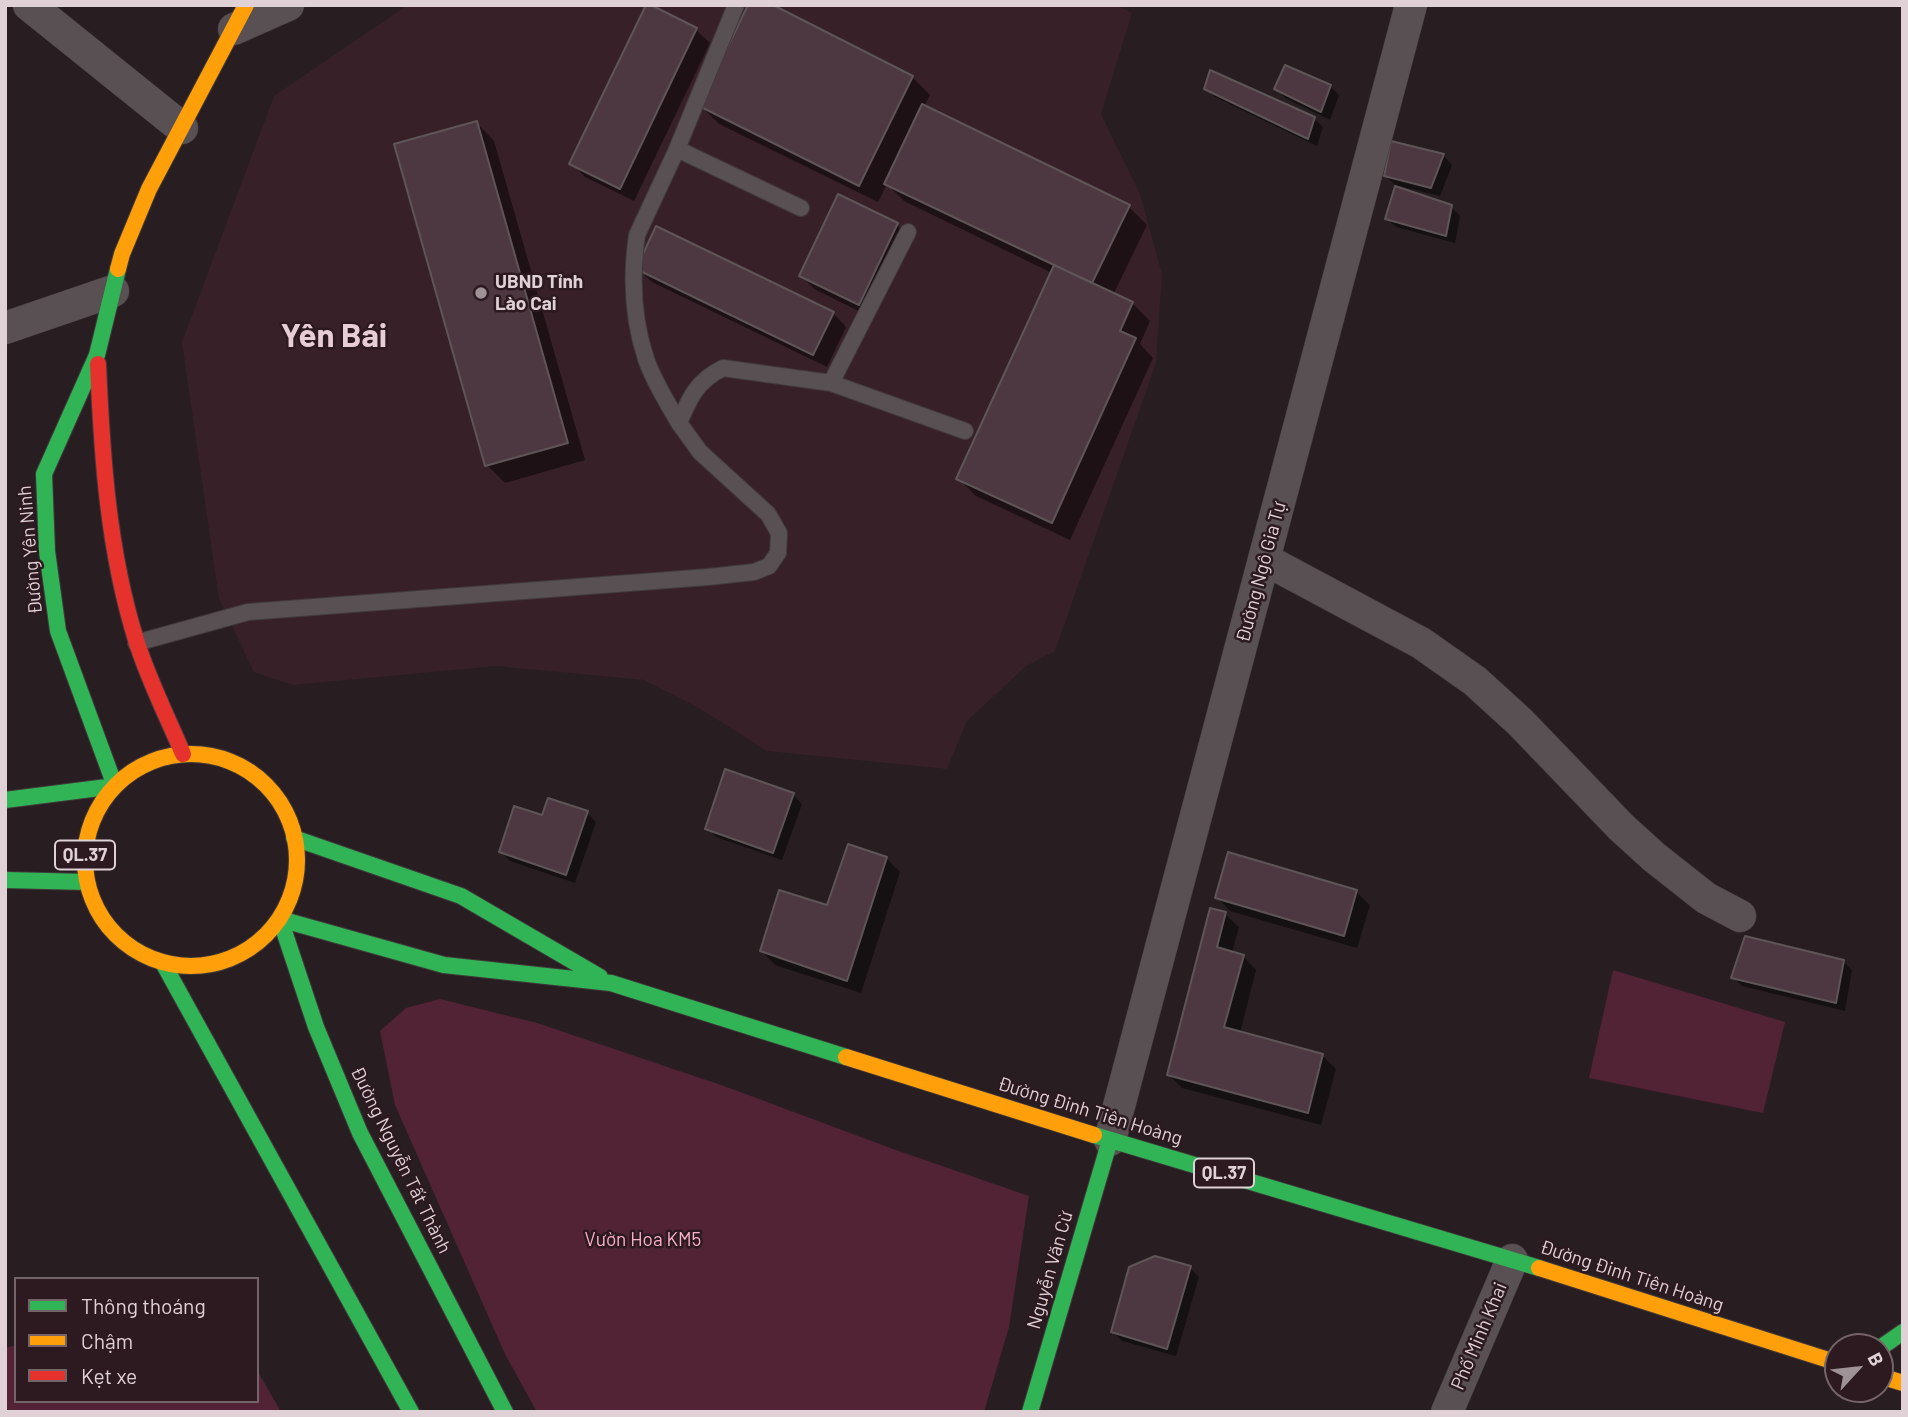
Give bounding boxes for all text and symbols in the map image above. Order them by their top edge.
place label: UBND Tỉnh Lào Cai [495,271,583,315]
marker: UBND Tỉnh Lào Cai [473,285,489,301]
district label: Yên Bái [281,316,387,356]
street label: Đường Yên Ninh [13,485,47,615]
street label: Đường Ngô Gia Tự [1231,499,1291,645]
road number: QL.37 [55,840,115,870]
street label: Đường Nguyễn Tất Thành [346,1063,456,1257]
street label: Đường Đinh Tiên Hoàng [995,1072,1185,1150]
road number: QL.37 [1194,1158,1254,1188]
street label: Nguyễn Văn Cừ [1022,1208,1078,1332]
park label: Vườn Hoa KM5 [585,1229,701,1251]
street label: Đường Đinh Tiên Hoàng [1537,1236,1727,1316]
legend [14,1277,259,1403]
street label: Phố Minh Khai [1446,1279,1512,1393]
text: Thông thoáng [81,1293,206,1318]
text: Chậm [81,1328,133,1353]
north arrow [1824,1333,1894,1403]
text: B [1863,1349,1889,1370]
text: Kẹt xe [81,1363,137,1388]

